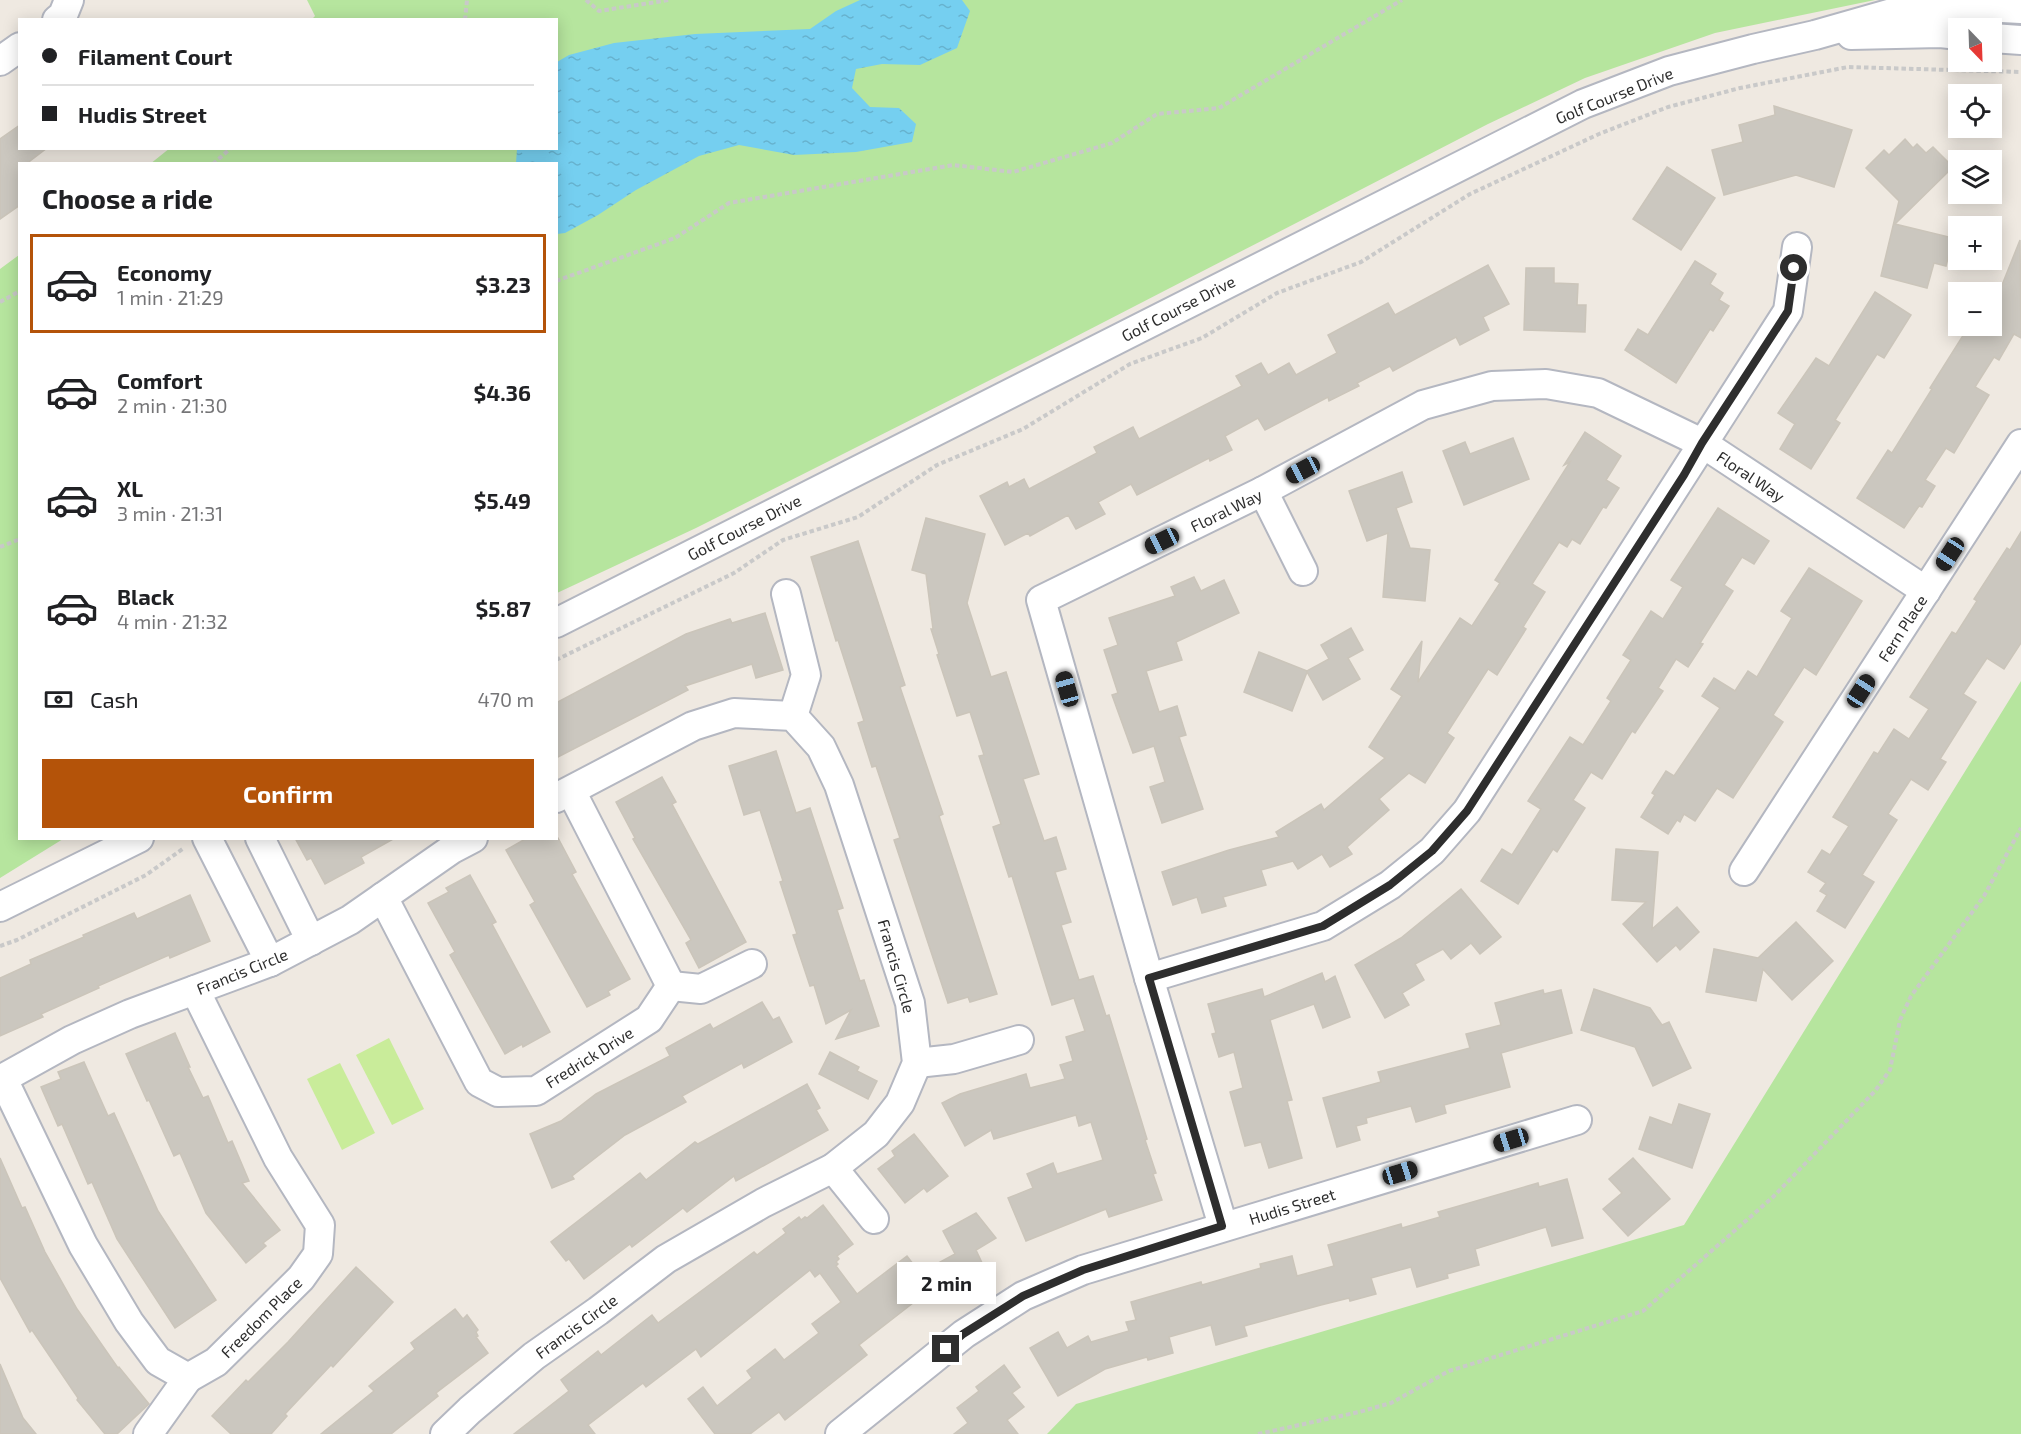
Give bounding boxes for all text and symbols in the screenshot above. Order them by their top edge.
north arrow [1948,18,2002,72]
map controls [1948,18,2002,336]
text: Filament Court [78,43,232,69]
street label: Golf Course Drive [1552,63,1676,127]
button: locate [1948,84,2002,138]
text: Hudis Street [78,101,207,127]
button: layers [1948,150,2002,204]
text: Choose a ride [42,182,213,214]
button: + [1948,216,2002,270]
route start [1780,254,1807,281]
icon: car [45,257,99,311]
text: Economy [117,259,212,285]
text: $3.23 [475,271,531,297]
street label: Golf Course Drive [1118,271,1238,345]
button: − [1948,282,2002,336]
text: 1 min · 21:29 [117,285,224,309]
icon: car [45,365,99,419]
text: Comfort [117,367,202,393]
text: $4.36 [473,379,531,405]
text: 2 min · 21:30 [117,393,228,417]
street label: Floral Way [1714,446,1789,506]
car [1283,454,1323,486]
icon: car [45,473,99,527]
text: XL [117,475,143,501]
street label: Floral Way [1187,484,1266,536]
text: $5.49 [474,487,531,513]
street label: Golf Course Drive [684,490,804,564]
text: 3 min · 21:31 [117,501,223,525]
car [1142,525,1182,557]
car [1933,534,1967,574]
icon: car [45,581,99,635]
text: Black [117,583,174,609]
street label: Fern Place [1873,591,1931,665]
text: $5.87 [475,595,531,621]
text: 4 min · 21:32 [117,609,228,633]
car [1053,669,1081,709]
car [1844,671,1878,711]
icon: cash [42,683,75,716]
text: Cash [90,686,139,712]
text: 470 m [477,687,534,711]
button: Confirm [42,759,534,828]
street label: Francis Circle [875,917,919,1015]
street label: Francis Circle [194,944,290,998]
street label: Fredrick Drive [542,1022,636,1092]
car [1491,1126,1531,1154]
car [1380,1159,1420,1187]
street label: Hudis Street [1247,1184,1337,1228]
callout: 2 min [896,1262,996,1304]
text: 2 min [921,1271,972,1295]
street label: Freedom Place [217,1273,305,1361]
street label: Francis Circle [531,1290,621,1362]
route end [932,1335,959,1362]

